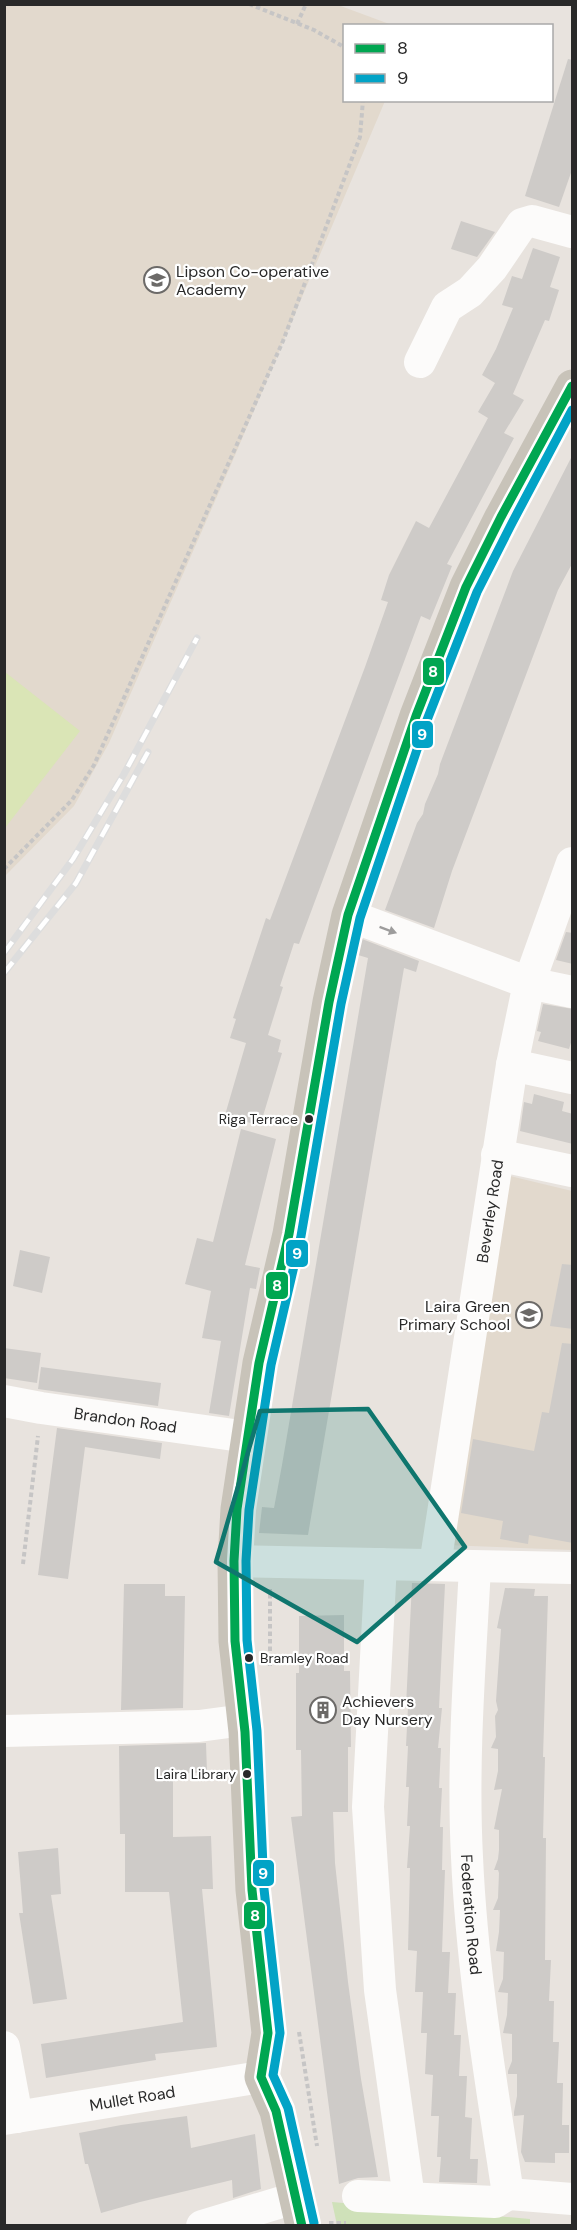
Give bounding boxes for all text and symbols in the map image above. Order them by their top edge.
legend [343,24,553,102]
text: 8 [397,36,408,60]
text: 9 [397,66,408,90]
place label: Lipson Co-operative Academy [176,261,329,300]
school or university icon: Lipson Co-operative Academy [142,265,172,295]
line badge: 8 [422,657,445,686]
text: 8 [428,661,438,682]
line badge: 9 [411,720,434,749]
text: 9 [417,724,427,745]
one-way arrow [379,926,397,935]
place label: Riga Terrace [219,1110,298,1128]
marker: Riga Terrace [303,1113,315,1125]
street label: Beverley Road [471,1158,508,1264]
line badge: 9 [285,1239,309,1268]
text: 9 [292,1243,302,1264]
line badge: 8 [265,1271,289,1300]
text: 8 [272,1275,282,1296]
place label: Laira Green Primary School [399,1296,510,1335]
school or university icon: Laira Green Primary School [514,1300,544,1330]
street label: Brandon Road [73,1402,178,1437]
place label: Bramley Road [260,1649,349,1667]
marker: Bramley Road [243,1652,255,1664]
place label: Achievers Day Nursery [342,1691,433,1730]
building icon: Achievers Day Nursery [308,1695,338,1725]
place label: Laira Library [156,1765,236,1783]
marker: Laira Library [241,1768,253,1780]
street label: Federation Road [456,1854,487,1976]
line badge: 9 [252,1859,275,1887]
text: 9 [258,1863,268,1884]
line badge: 8 [243,1901,266,1930]
text: 8 [250,1905,260,1926]
street label: Mullet Road [88,2081,177,2115]

